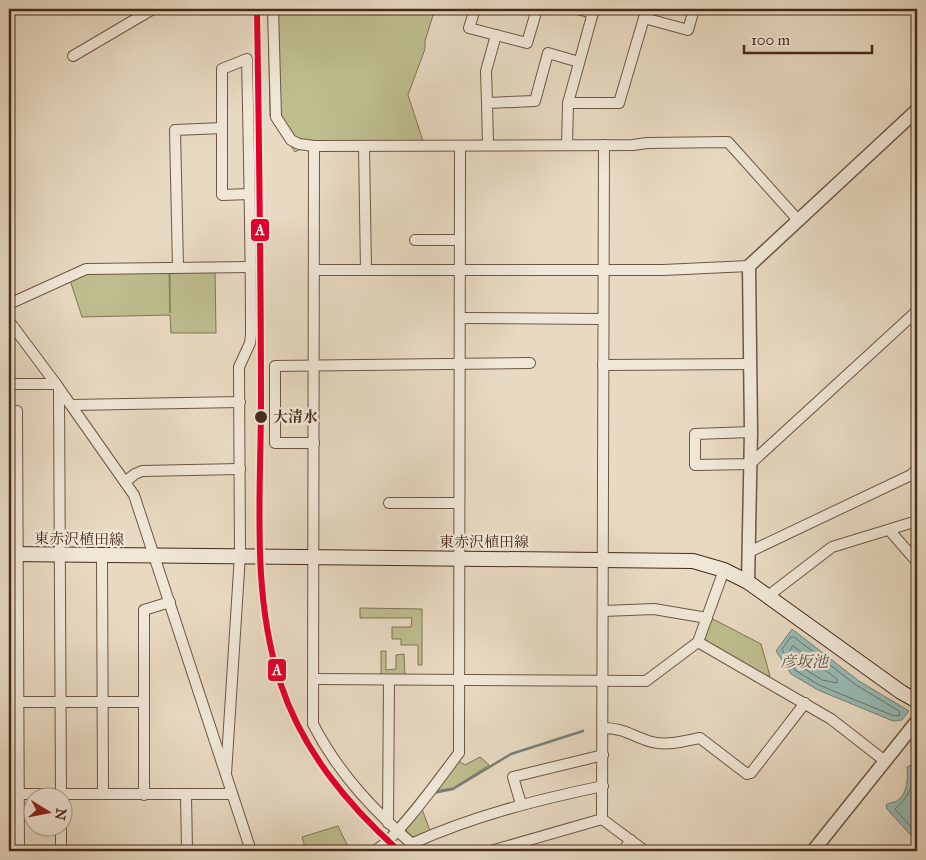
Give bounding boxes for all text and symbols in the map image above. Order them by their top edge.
scale bar [744,22,871,54]
text: 100 m [751,31,791,49]
line badge: A [250,218,270,242]
text: A [254,222,265,239]
place label: 大清水 [273,408,318,426]
marker: 大清水 [253,409,269,425]
street label: 東赤沢植田線 [34,529,124,549]
street label: 東赤沢植田線 [439,533,529,551]
water label: 彦坂池 [780,652,830,671]
line badge: A [267,658,287,682]
text: A [271,662,282,679]
north arrow [22,788,72,838]
text: N [51,807,70,822]

